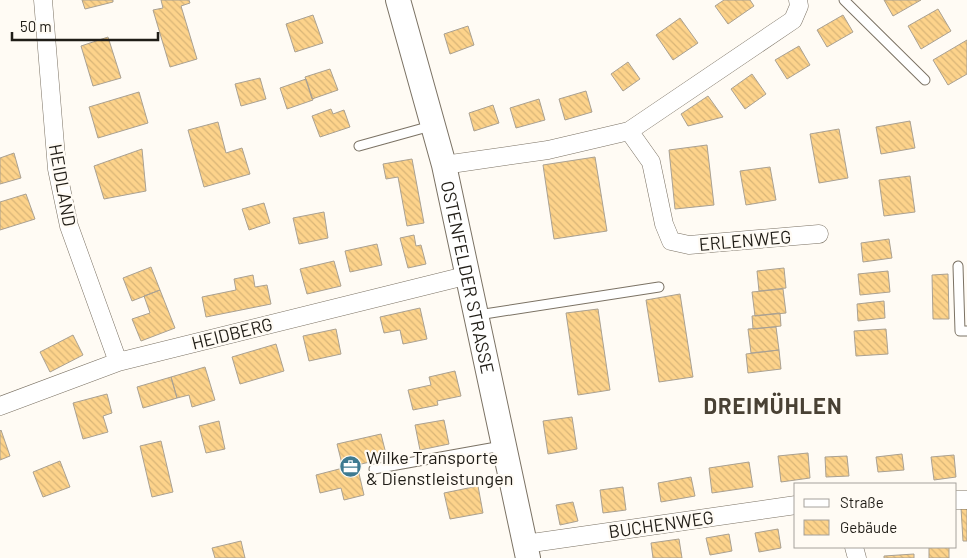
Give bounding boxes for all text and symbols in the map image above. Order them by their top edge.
scale bar [12,10,159,42]
text: 50 m [20,17,52,35]
street label: HEIDLAND [45,142,81,228]
street label: OSTENFELDER STRASSE [437,179,499,376]
street label: ERLENWEG [698,225,792,255]
street label: HEIDBERG [189,312,275,354]
district label: DREIMÜHLEN [703,392,843,418]
place label: Wilke Transporte & Dienstleistungen [366,446,513,489]
office icon: Wilke Transporte & Dienstleistungen [338,455,362,479]
legend [794,483,957,548]
text: Straße [840,493,884,511]
street label: BUCHENWEG [607,506,715,542]
text: Gebäude [840,518,897,536]

